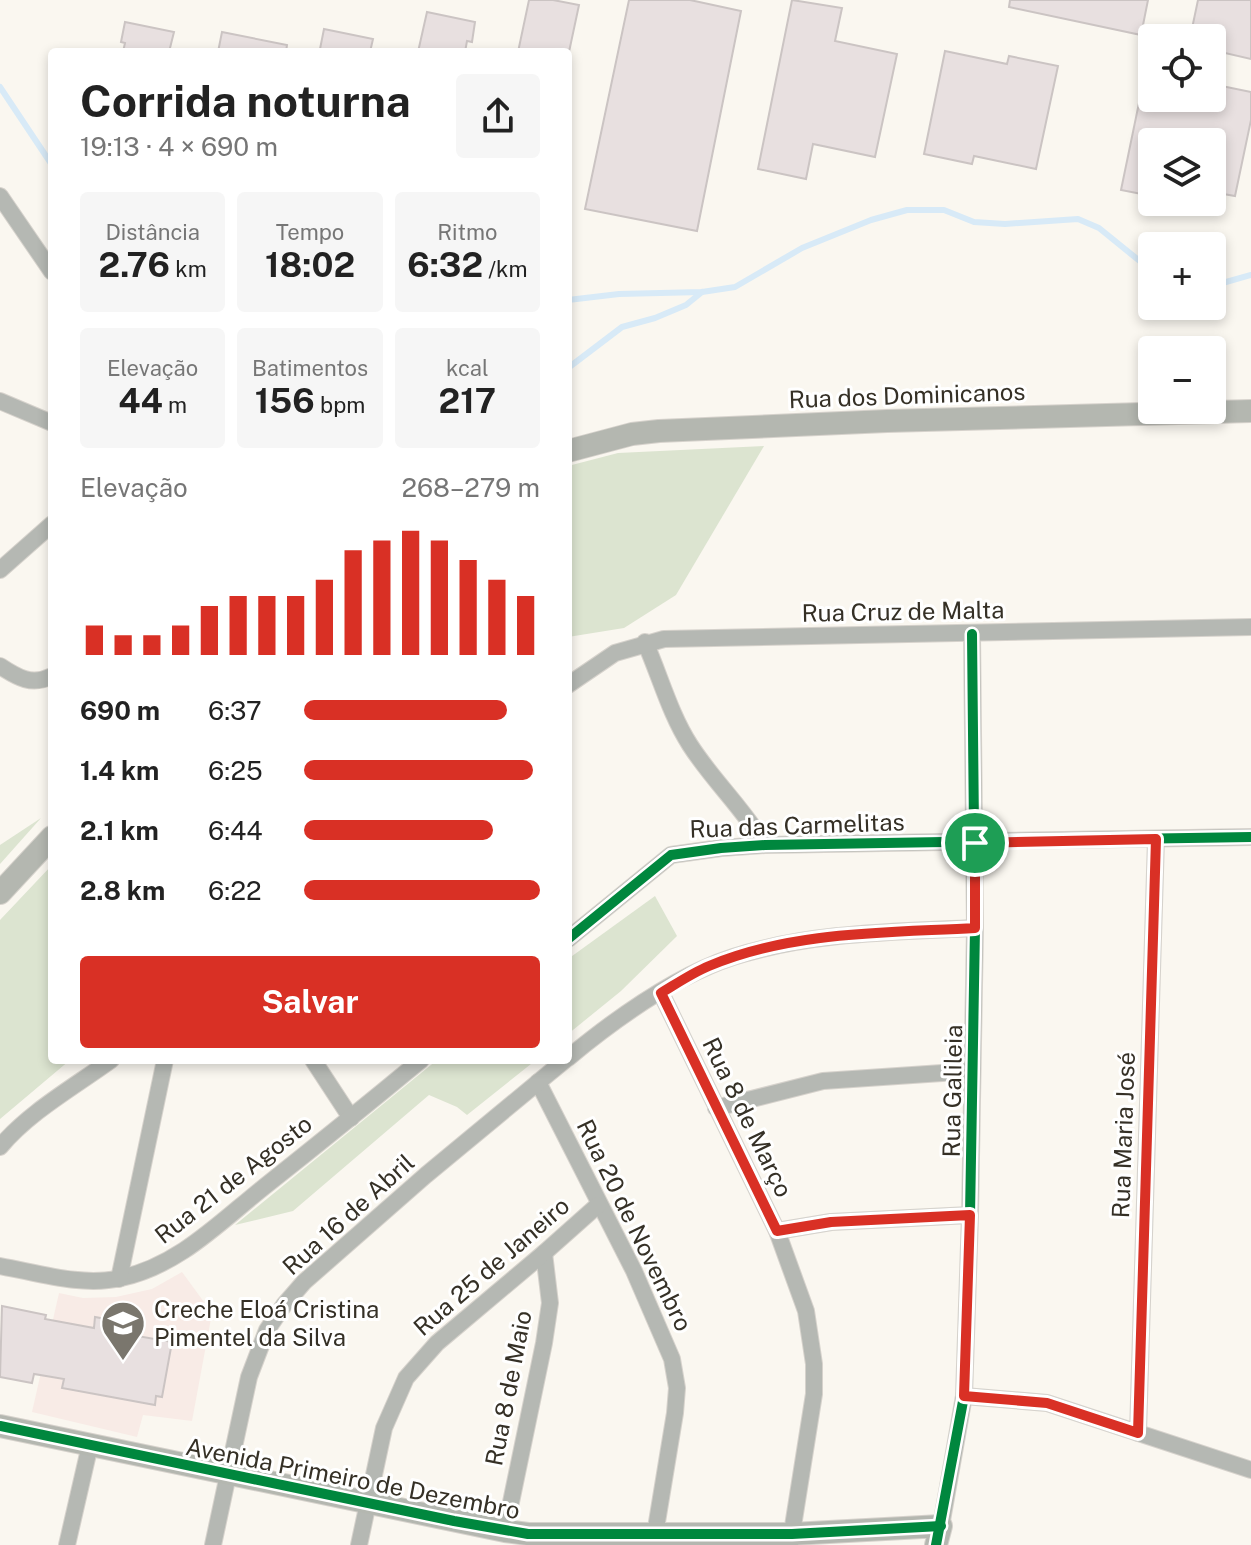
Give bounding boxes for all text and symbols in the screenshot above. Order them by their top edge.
map controls [1138,24,1226,424]
button: locate [1138,24,1226,112]
button: share [456,74,540,158]
text: Corrida noturna [80,75,411,127]
button: layers [1138,128,1226,216]
text: 19:13 · 4 × 690 m [80,131,278,162]
text: Distância [105,219,200,245]
text: Tempo [276,219,344,245]
text: Ritmo [437,219,497,245]
button: + [1138,232,1226,320]
text: 2.76 [99,245,170,285]
text: 18:02 [265,245,355,285]
text: 6:32 [407,245,483,285]
text: km [170,256,207,282]
text: /km [483,256,527,282]
button: − [1138,336,1226,424]
text: Elevação [107,355,198,381]
text: Batimentos [252,355,368,381]
text: kcal [446,355,489,381]
street label: Rua dos Dominicanos [788,377,1026,413]
text: 44 [118,381,163,421]
text: 156 [255,381,315,421]
text: 217 [439,381,496,421]
text: m [163,392,187,418]
text: bpm [315,392,365,418]
text: Elevação [80,472,188,503]
text: 268–279 m [402,472,540,503]
street label: Rua Cruz de Malta [801,595,1005,627]
text: 690 m [80,695,160,726]
text: 6:37 [208,695,262,726]
text: 1.4 km [80,755,159,786]
text: 6:25 [208,755,263,786]
street label: Rua das Carmelitas [689,807,905,843]
pin [941,809,1009,877]
text: 2.1 km [80,815,159,846]
text: 6:44 [208,815,263,846]
icon: arrive [953,821,997,865]
text: 2.8 km [80,875,165,906]
text: 6:22 [208,875,262,906]
button: Salvar [80,956,540,1048]
street label: Rua Galileia [937,1024,967,1158]
street label: Rua 8 de Março [697,1033,799,1201]
street label: Rua Maria José [1106,1051,1140,1219]
street label: Rua 21 de Agosto [149,1109,317,1249]
street label: Rua 20 de Novembro [572,1115,698,1335]
street label: Rua 16 de Abril [277,1148,419,1280]
street label: Rua 25 de Janeiro [408,1191,574,1341]
place label: Creche Eloá Cristina Pimentel da Silva [154,1295,379,1351]
school or university icon: Creche Eloá Cristina Pimentel da Silva [99,1299,147,1362]
street label: Rua 8 de Maio [479,1308,537,1468]
street label: Avenida Primeiro de Dezembro [183,1432,523,1524]

